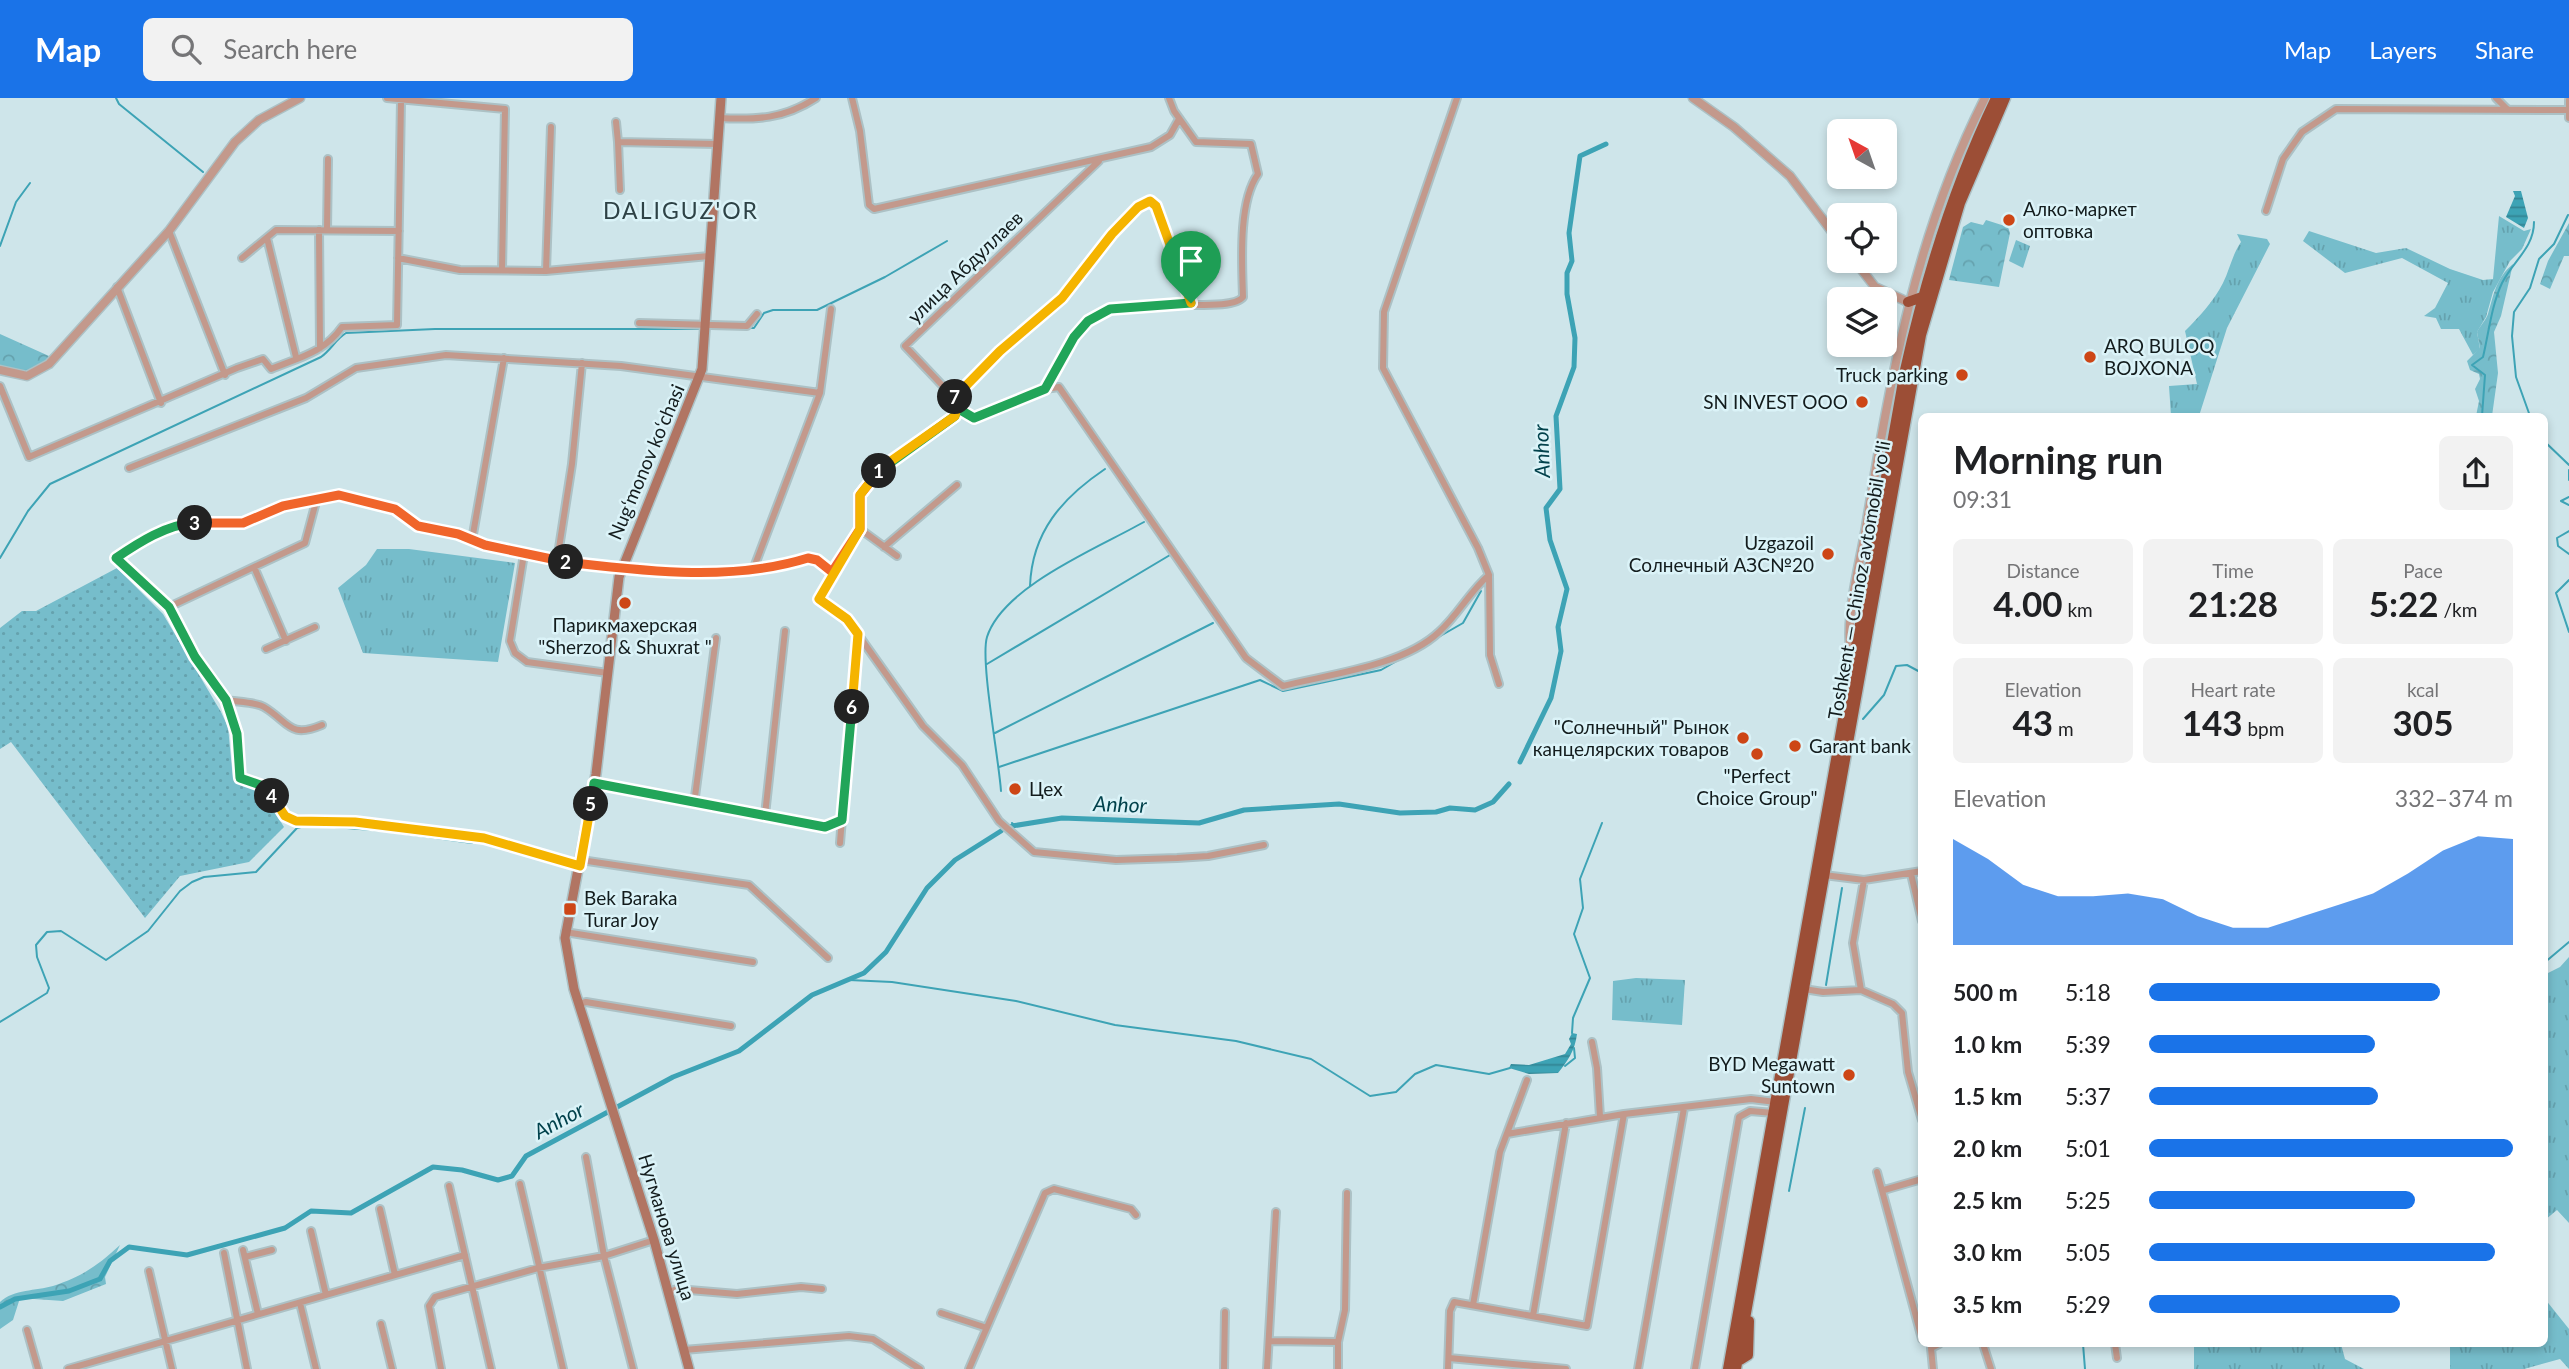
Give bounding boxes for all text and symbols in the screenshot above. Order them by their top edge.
search box [143,18,633,81]
text: Map [35,29,101,69]
icon: search [167,30,205,68]
text: Search here [223,33,357,65]
text: Map [2284,35,2331,64]
text: Layers [2369,35,2437,64]
text: Share [2475,35,2534,64]
north arrow [1827,119,1897,189]
map controls [1827,119,1897,357]
district label: DALIGUZ'OR [603,196,759,224]
place label: Алко-маркет оптовка [2023,197,2137,242]
button: locate [1827,203,1897,273]
street label: улица Абдуллаев [902,206,1027,327]
marker: Алко-маркет оптовка [2001,212,2017,228]
pin [1161,231,1221,303]
icon: arrive [1172,242,1210,280]
button: layers [1827,287,1897,357]
place label: ARQ BULOQ BOJXONA [2104,334,2215,379]
marker: ARQ BULOQ BOJXONA [2082,349,2098,365]
place label: Truck parking [1836,363,1948,386]
marker: Truck parking [1954,367,1970,383]
pin: 7 [937,380,972,414]
street label: Nugʻmonov koʻchasi [602,381,689,543]
text: 7 [949,385,960,408]
place label: SN INVEST ООО [1703,390,1848,413]
marker: SN INVEST ООО [1854,394,1870,410]
water label: Anhor [1527,423,1554,479]
text: Morning run [1953,436,2163,482]
button: share [2439,436,2513,510]
street label: Toshkent — Chinoz avtomobil yoʻli [1823,439,1894,721]
pin: 1 [862,454,896,488]
text: 1 [873,459,884,482]
text: 09:31 [1953,485,2012,513]
pin: 3 [178,506,212,540]
text: 3 [189,511,200,534]
place label: Uzgazoil Солнечный АЗС№20 [1629,531,1814,576]
pin: 2 [548,545,584,580]
marker: Uzgazoil Солнечный АЗС№20 [1820,546,1836,562]
text: 2 [560,550,571,573]
text: Distance [2007,559,2079,582]
text: Time [2212,559,2254,582]
text: Pace [2403,559,2443,582]
text: 4.00 [1993,582,2063,624]
text: 21:28 [2188,582,2278,624]
text: 5:22 [2369,582,2439,624]
marker: Парикмахерская "Sherzod & Shuxrat " [617,595,633,611]
text: km [2063,598,2093,621]
text: /km [2439,598,2477,621]
place label: Парикмахерская "Sherzod & Shuxrat " [538,613,712,658]
text: Elevation [2004,678,2082,701]
text: Heart rate [2190,678,2276,701]
text: kcal [2407,678,2439,701]
pin: 6 [834,690,870,724]
text: 6 [846,695,857,718]
text: 43 [2012,701,2053,743]
text: 143 [2182,701,2243,743]
text: 305 [2393,701,2453,743]
place label: "Солнечный" Рынок канцелярских товаров [1533,715,1729,760]
text: m [2053,717,2074,740]
text: bpm [2243,717,2284,740]
marker: "Солнечный" Рынок канцелярских товаров [1735,730,1751,746]
place label: Garant bank [1809,734,1911,757]
marker: Garant bank [1787,738,1803,754]
marker: "Perfect Choice Group" [1749,746,1765,762]
place label: "Perfect Choice Group" [1696,764,1818,809]
place label: Цех [1029,777,1063,800]
pin: 4 [254,778,290,814]
marker: Цех [1007,781,1023,797]
text: 4 [266,784,277,807]
text: Elevation [1953,784,2046,812]
text: 332–374 m [2395,784,2513,812]
pin: 5 [574,786,608,822]
water label: Anhor [1092,790,1148,817]
text: 5 [585,792,596,815]
place label: Bek Baraka Turar Joy [584,886,678,931]
marker: Bek Baraka Turar Joy [562,901,578,917]
text: 500 m [1953,978,2018,1006]
text: 5:18 [2065,978,2111,1006]
text: 1.0 km [1953,1030,2022,1058]
text: 5:39 [2065,1030,2111,1058]
place label: BYD Megawatt Suntown [1708,1052,1835,1097]
marker: BYD Megawatt Suntown [1841,1067,1857,1083]
text: 1.5 km [1953,1082,2022,1110]
text: 5:37 [2065,1082,2111,1110]
water label: Anhor [528,1096,589,1144]
text: 2.0 km [1953,1134,2022,1162]
text: 5:01 [2065,1134,2111,1162]
street label: Нугманова улица [634,1151,701,1303]
text: 2.5 km [1953,1186,2022,1214]
text: 5:25 [2065,1186,2111,1214]
text: 3.0 km [1953,1238,2022,1266]
text: 5:05 [2065,1238,2111,1266]
text: 3.5 km [1953,1290,2022,1318]
text: 5:29 [2065,1290,2111,1318]

